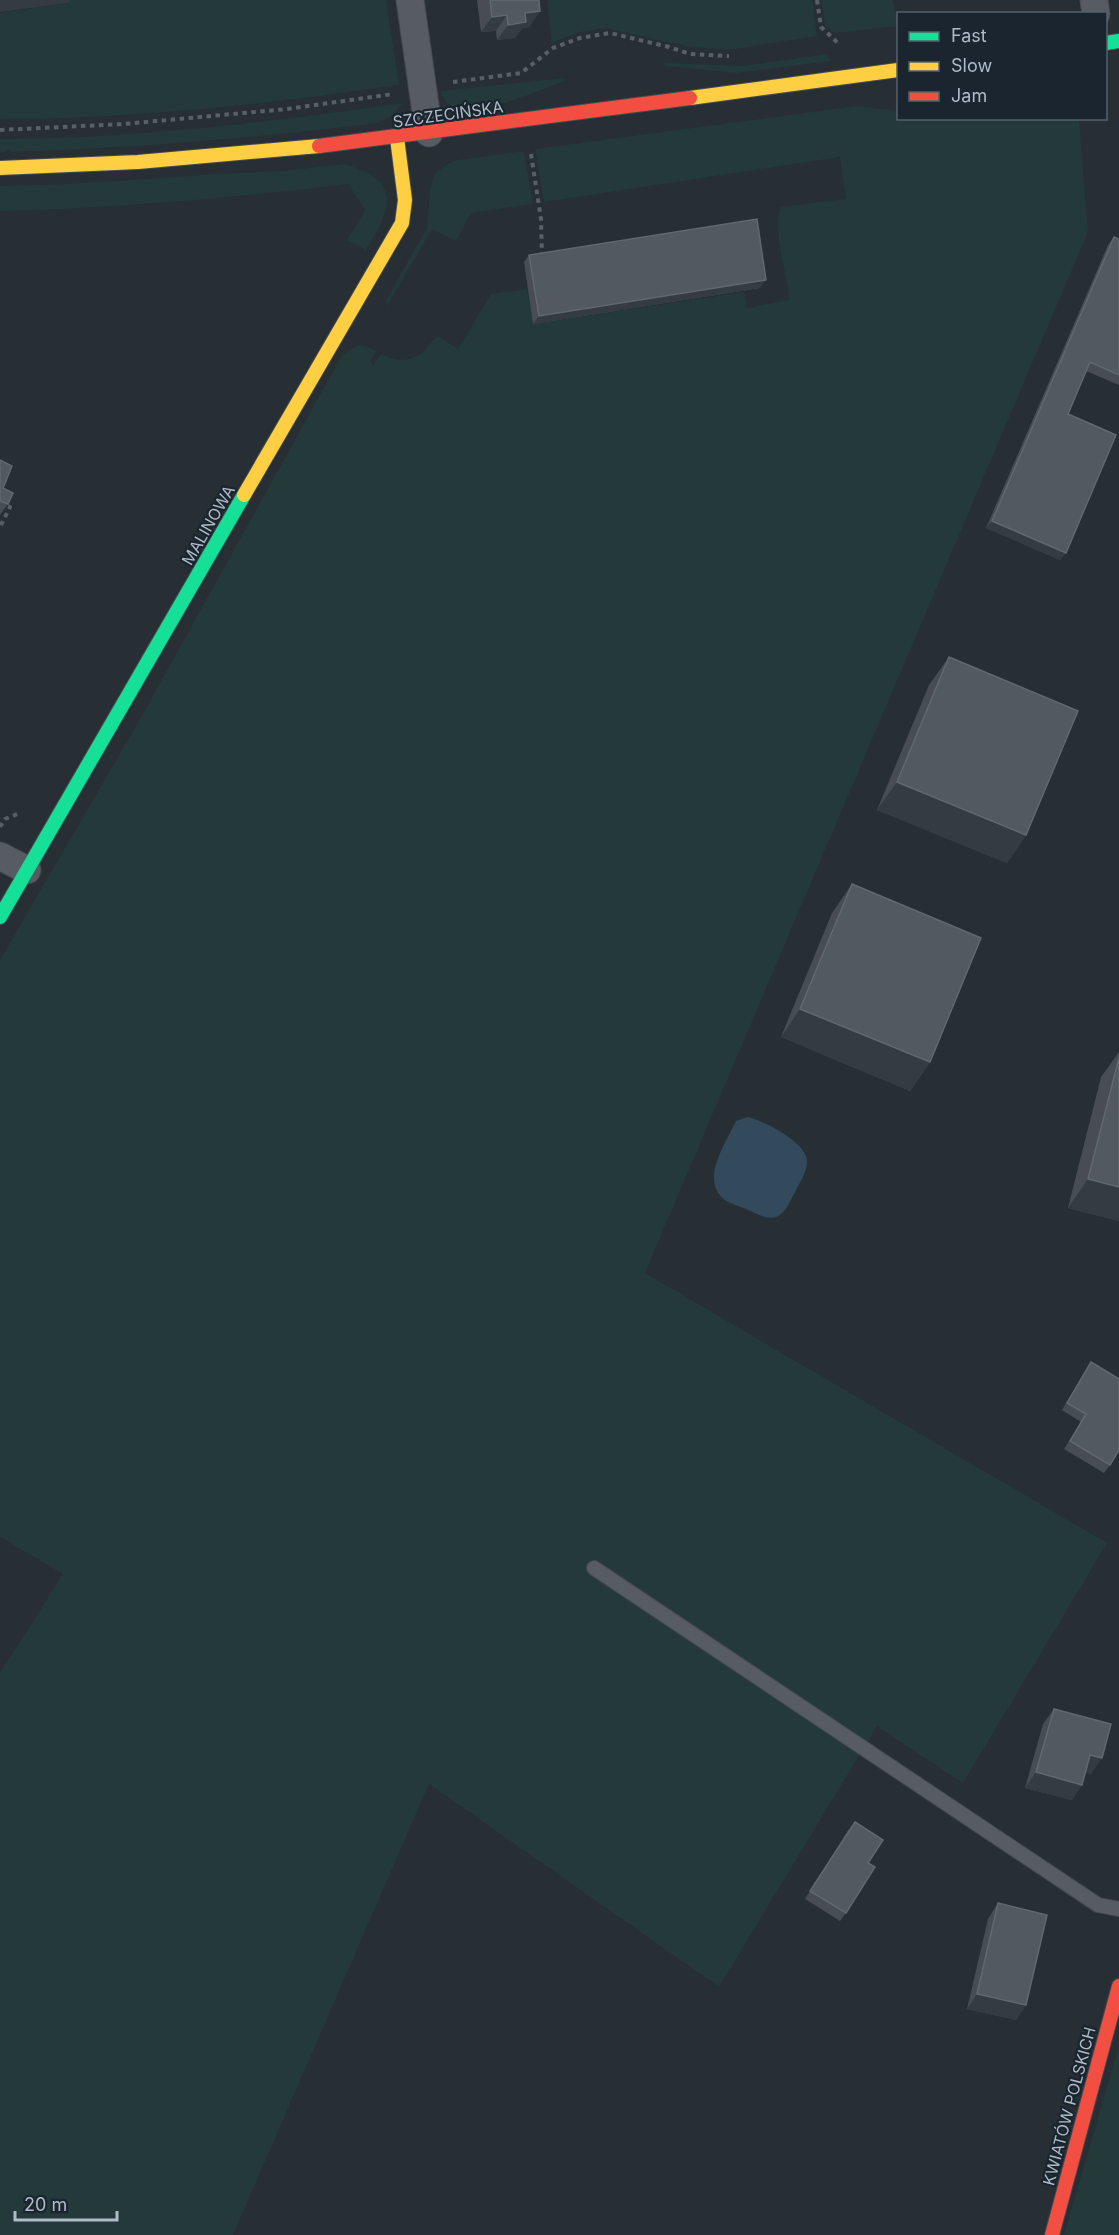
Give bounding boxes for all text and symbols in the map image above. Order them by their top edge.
legend [897,12,1107,120]
text: Fast [951,25,987,46]
text: Slow [951,55,992,76]
text: Jam [951,85,987,106]
street label: SZCZECIŃSKA [392,96,504,132]
street label: MALINOWA [177,481,239,569]
street label: KWIATÓW POLSKICH [1038,2025,1100,2187]
scale bar [15,2184,117,2222]
text: 20 m [24,2194,67,2215]

